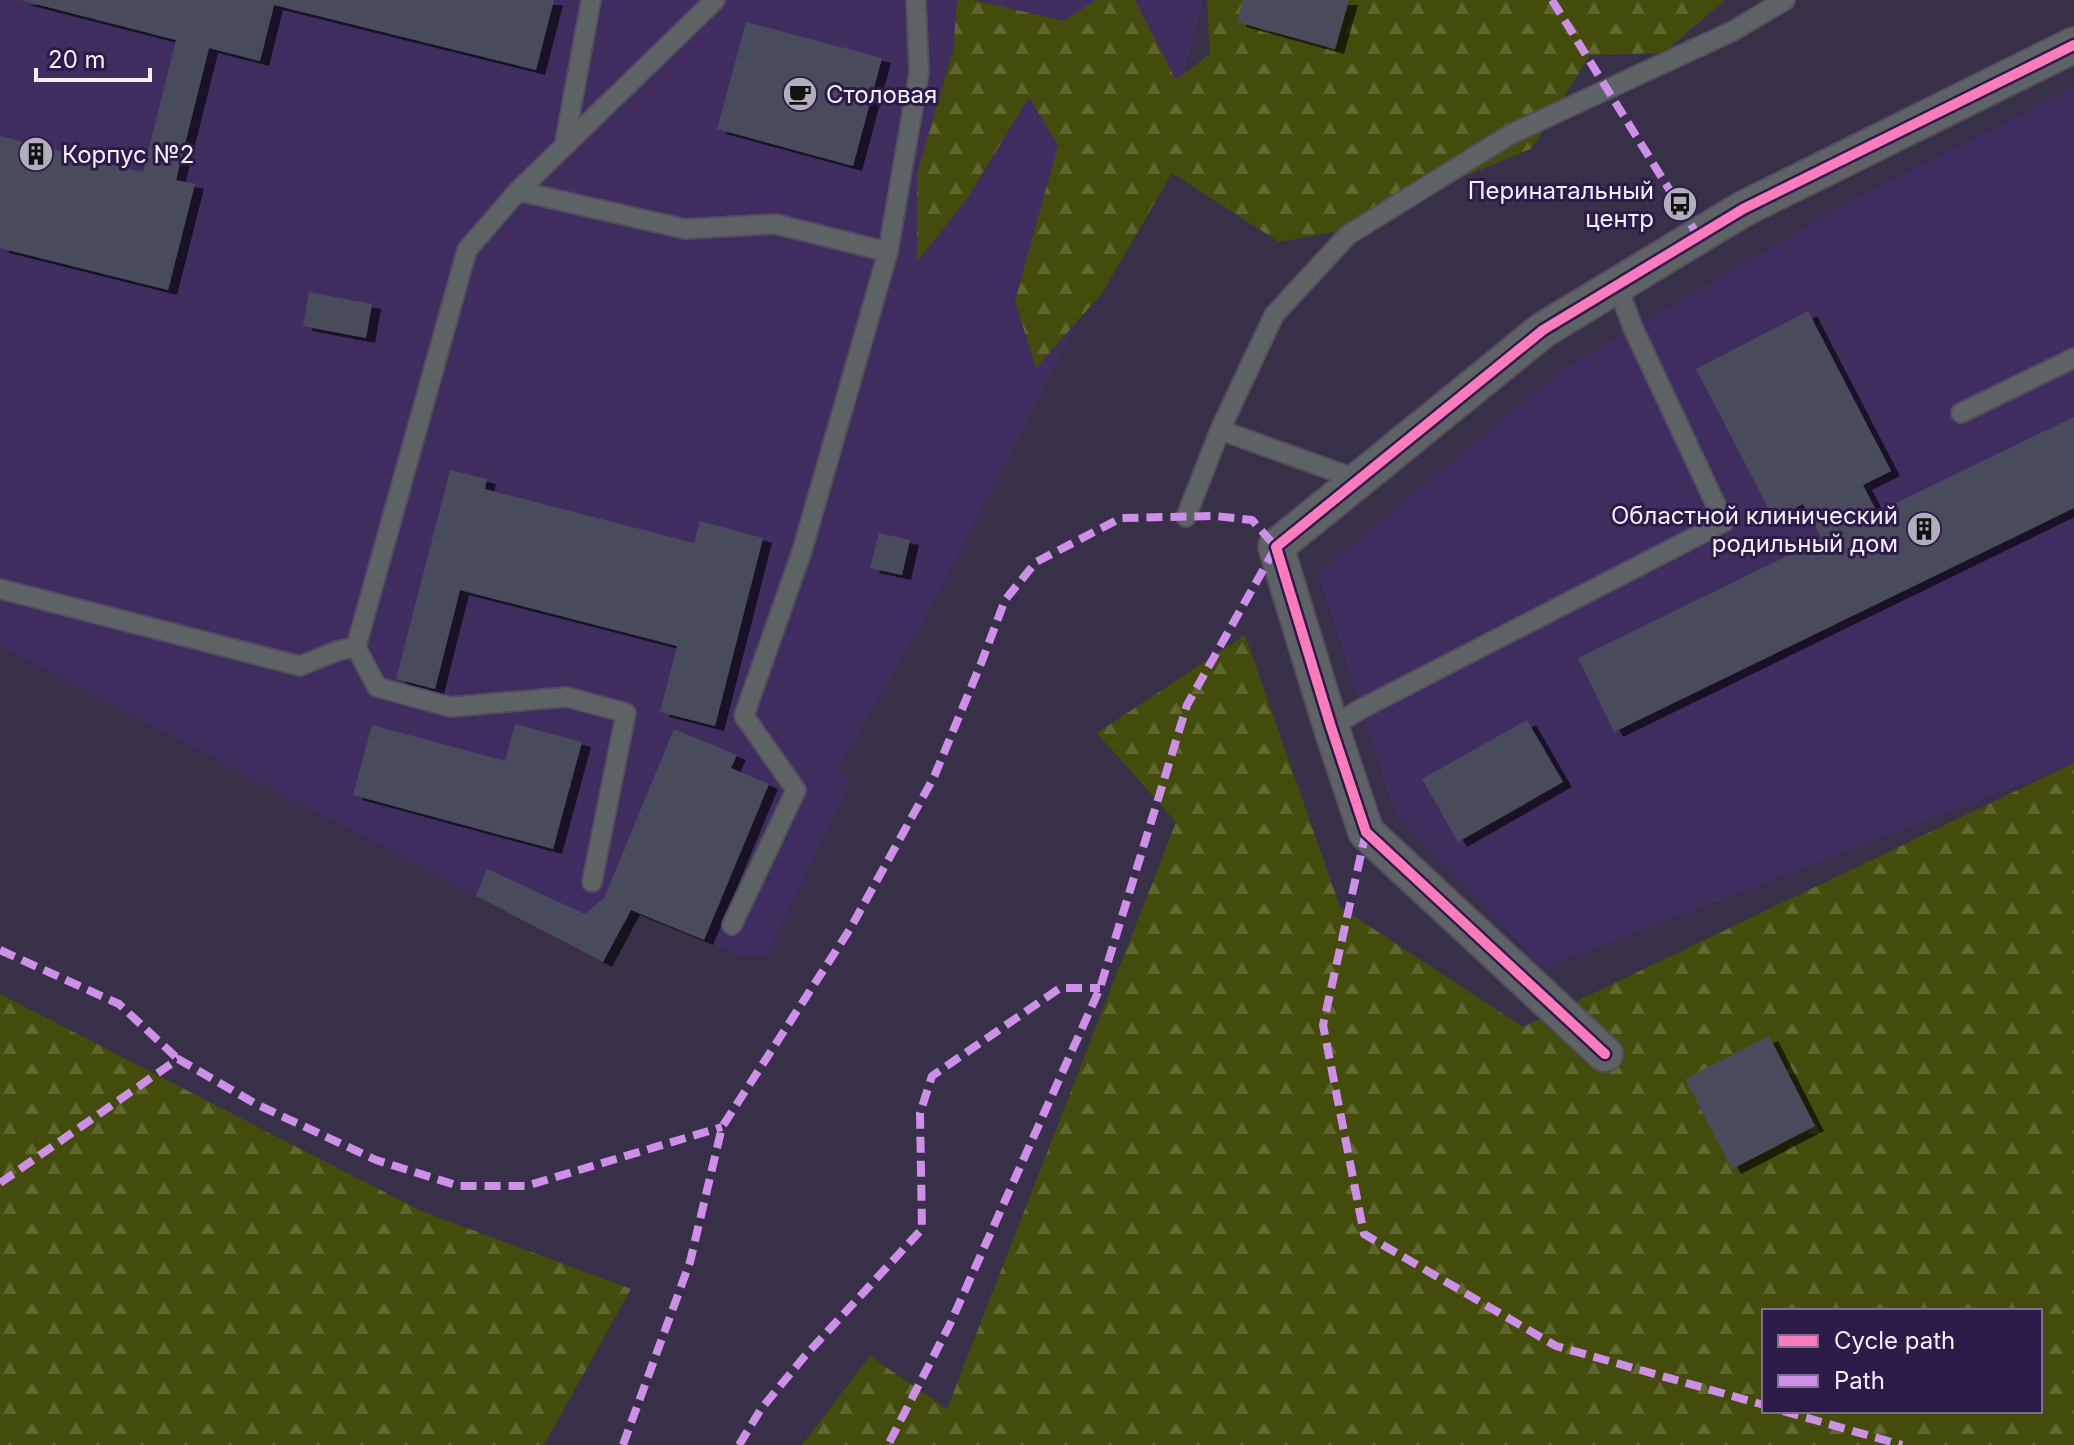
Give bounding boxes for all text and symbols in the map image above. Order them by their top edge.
scale bar [36,32,150,82]
text: 20 m [48,45,106,74]
cafe icon: Столовая [781,75,819,113]
place label: Столовая [826,80,937,109]
building icon: Корпус №2 [17,135,55,173]
place label: Корпус №2 [62,140,194,169]
place label: Перинатальный центр [1468,176,1654,233]
bus stop icon: Перинатальный центр [1661,185,1699,223]
place label: Областной клинический родильный дом [1611,501,1898,558]
building icon: Областной клинический родильный дом [1905,510,1943,548]
legend [1762,1309,2042,1413]
text: Cycle path [1834,1326,1955,1355]
text: Path [1834,1366,1885,1395]

